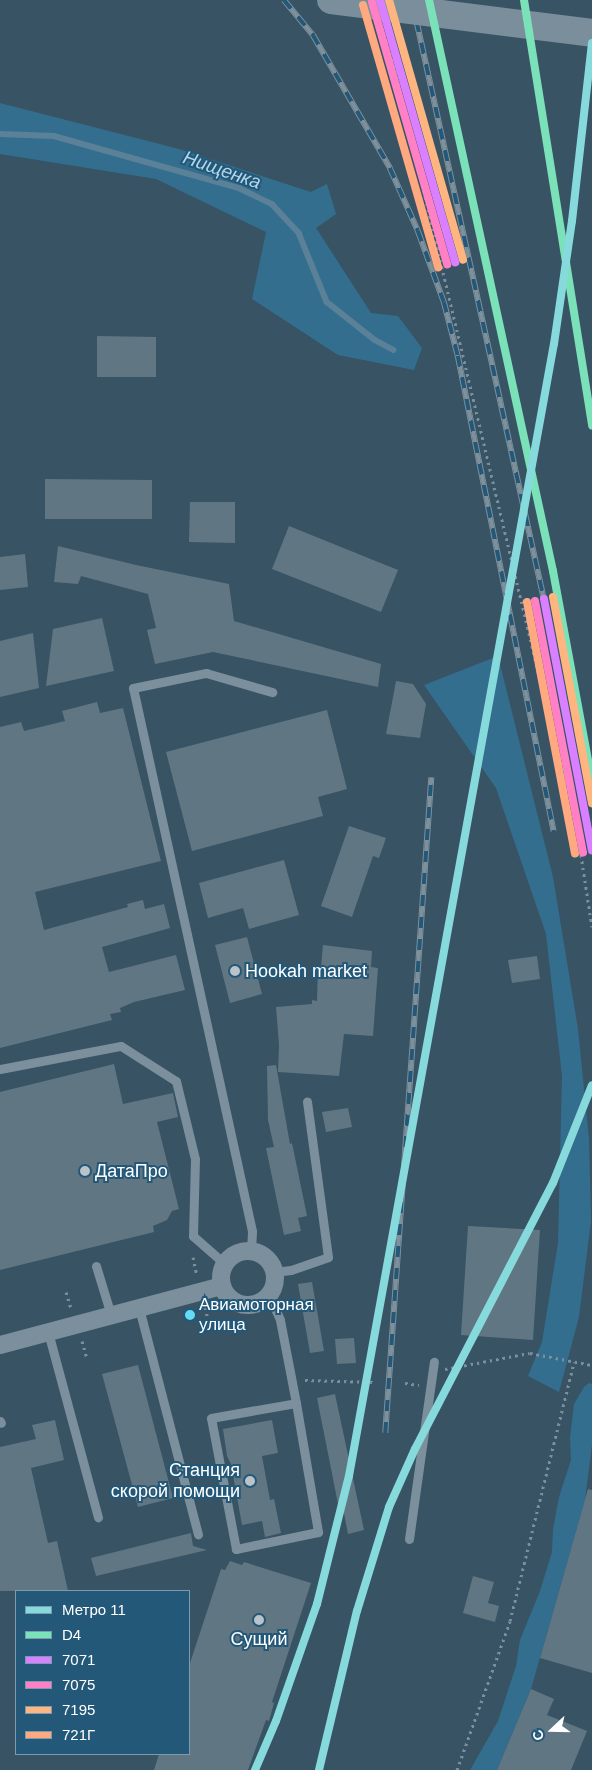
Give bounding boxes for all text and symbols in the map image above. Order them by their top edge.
water label: Нищенка [180,146,264,194]
place label: Hookah market [245,960,367,982]
marker: Hookah market [229,965,241,977]
place label: ДатаПро [95,1160,168,1182]
marker: ДатаПро [79,1165,91,1177]
place label: Авиамоторная улица [199,1295,314,1335]
marker: Авиамоторная улица [185,1310,195,1320]
place label: Станция скорой помощи [111,1460,240,1502]
marker: Станция скорой помощи [244,1475,256,1487]
legend [15,1590,190,1755]
text: Метро 11 [62,1601,126,1618]
marker: Сущий [253,1614,265,1626]
text: D4 [62,1626,81,1643]
place label: Сущий [231,1628,287,1650]
text: 7071 [62,1651,95,1668]
text: 7075 [62,1676,95,1693]
text: 7195 [62,1701,95,1718]
north arrow [527,1705,577,1755]
text: 721Г [62,1726,95,1743]
text: С [529,1728,547,1743]

